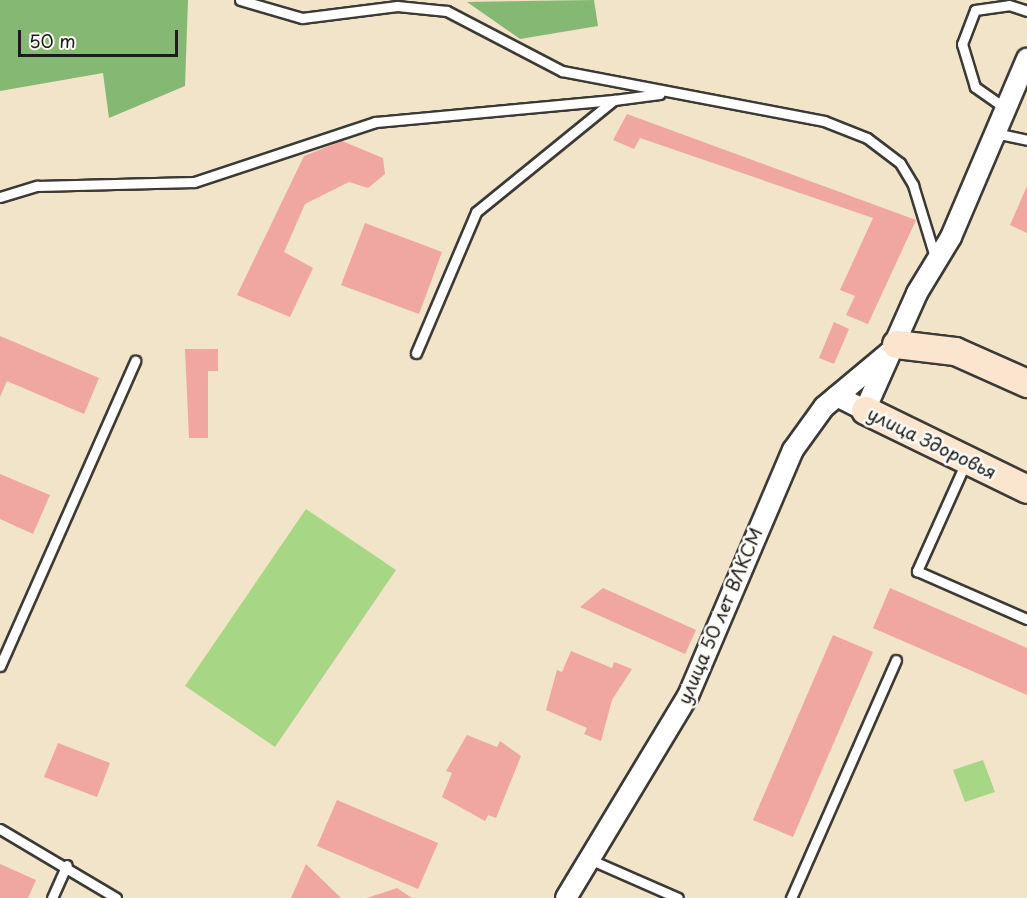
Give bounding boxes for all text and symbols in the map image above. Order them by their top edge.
scale bar [21,18,182,56]
text: 50 m [29,27,76,54]
street label: улица Здоровья [864,402,1000,484]
street label: улица 50 лет ВЛКСМ [673,524,767,708]

